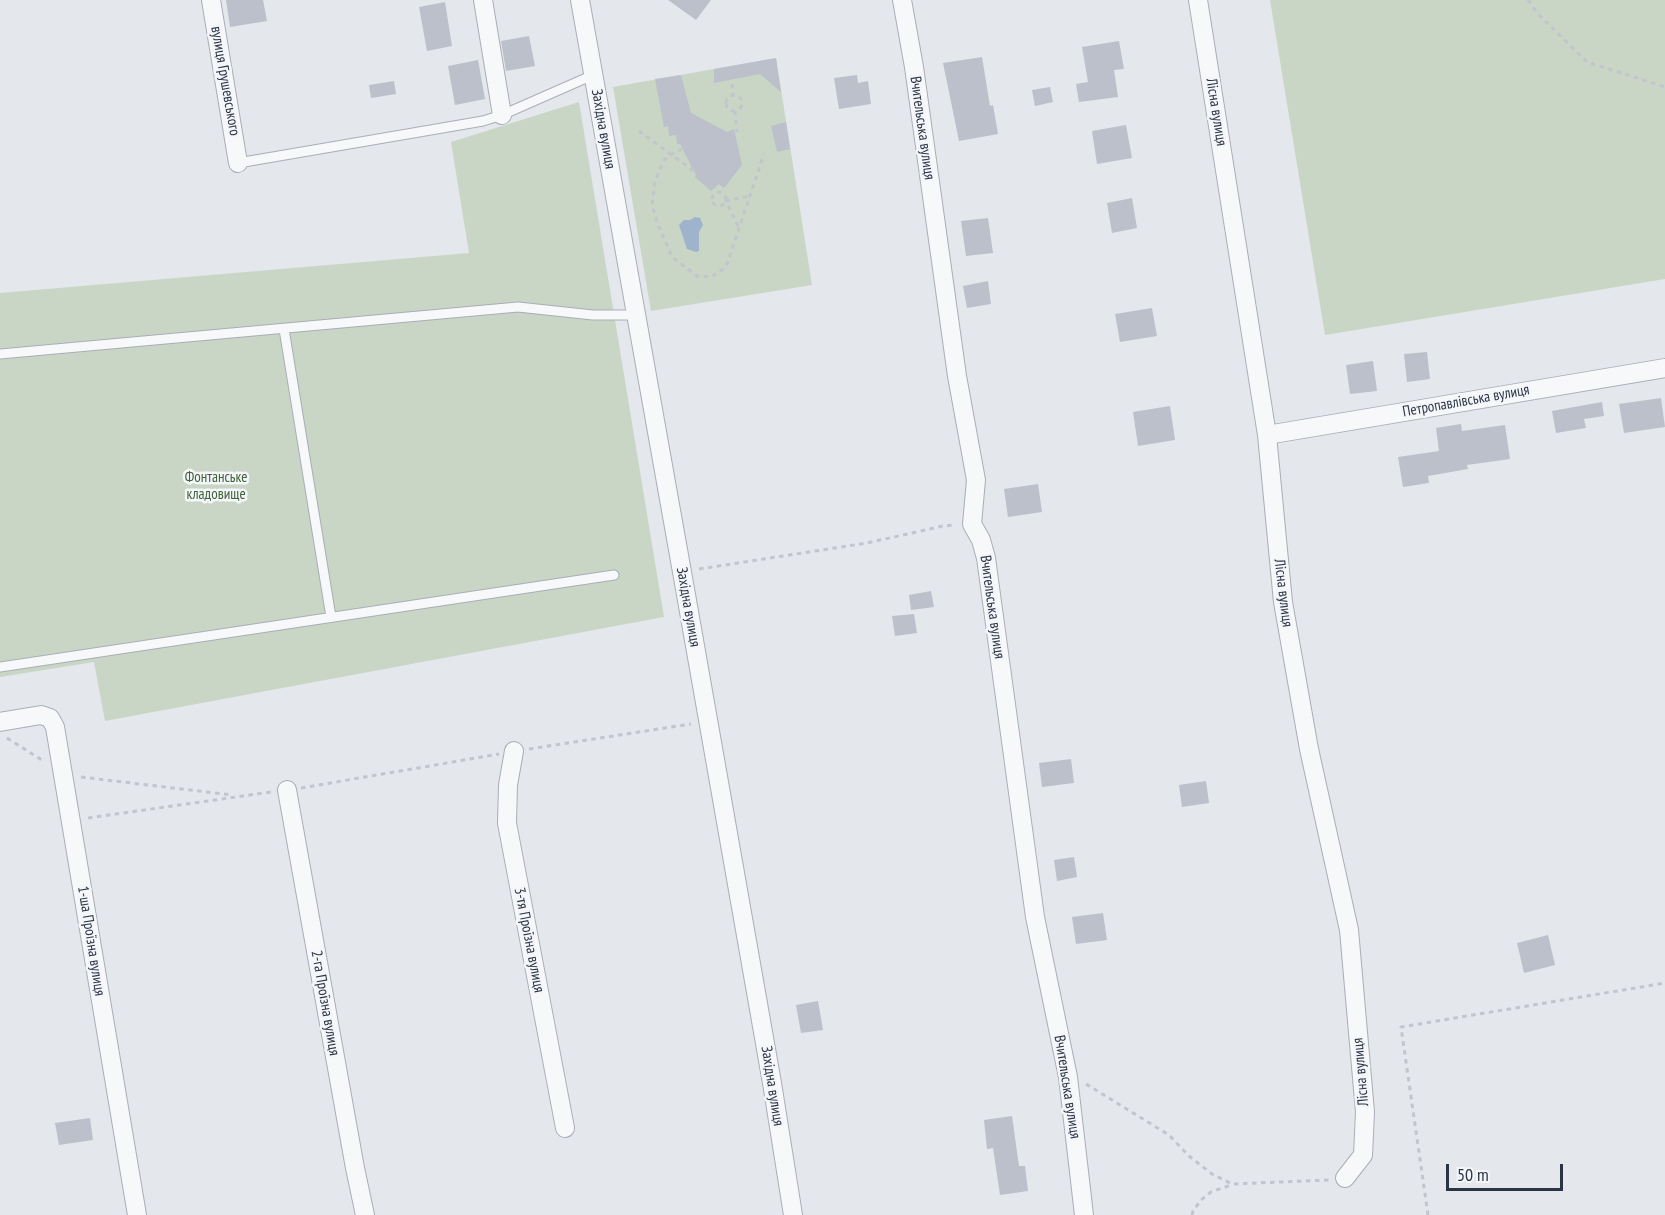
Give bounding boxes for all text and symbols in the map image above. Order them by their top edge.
street label: вулиця Грушевського [207,25,243,137]
street label: Вчительська вулиця [906,75,938,181]
street label: Лісна вулиця [1202,77,1230,147]
street label: Західна вулиця [587,88,619,170]
street label: Петропавлівська вулиця [1401,381,1531,421]
park label: Фонтанське кладовище [185,469,247,504]
street label: Вчительська вулиця [976,554,1008,660]
street label: Лісна вулиця [1270,558,1296,628]
street label: Західна вулиця [672,566,704,648]
street label: 1-ша Проїзна вулиця [73,885,109,997]
street label: 3-тя Проїзна вулиця [510,886,548,994]
street label: 2-га Проїзна вулиця [307,949,343,1057]
street label: Вчительська вулиця [1050,1034,1084,1140]
street label: Лісна вулиця [1349,1037,1373,1107]
street label: Західна вулиця [757,1045,787,1127]
scale bar [1449,1152,1566,1190]
text: 50 m [1457,1163,1489,1186]

